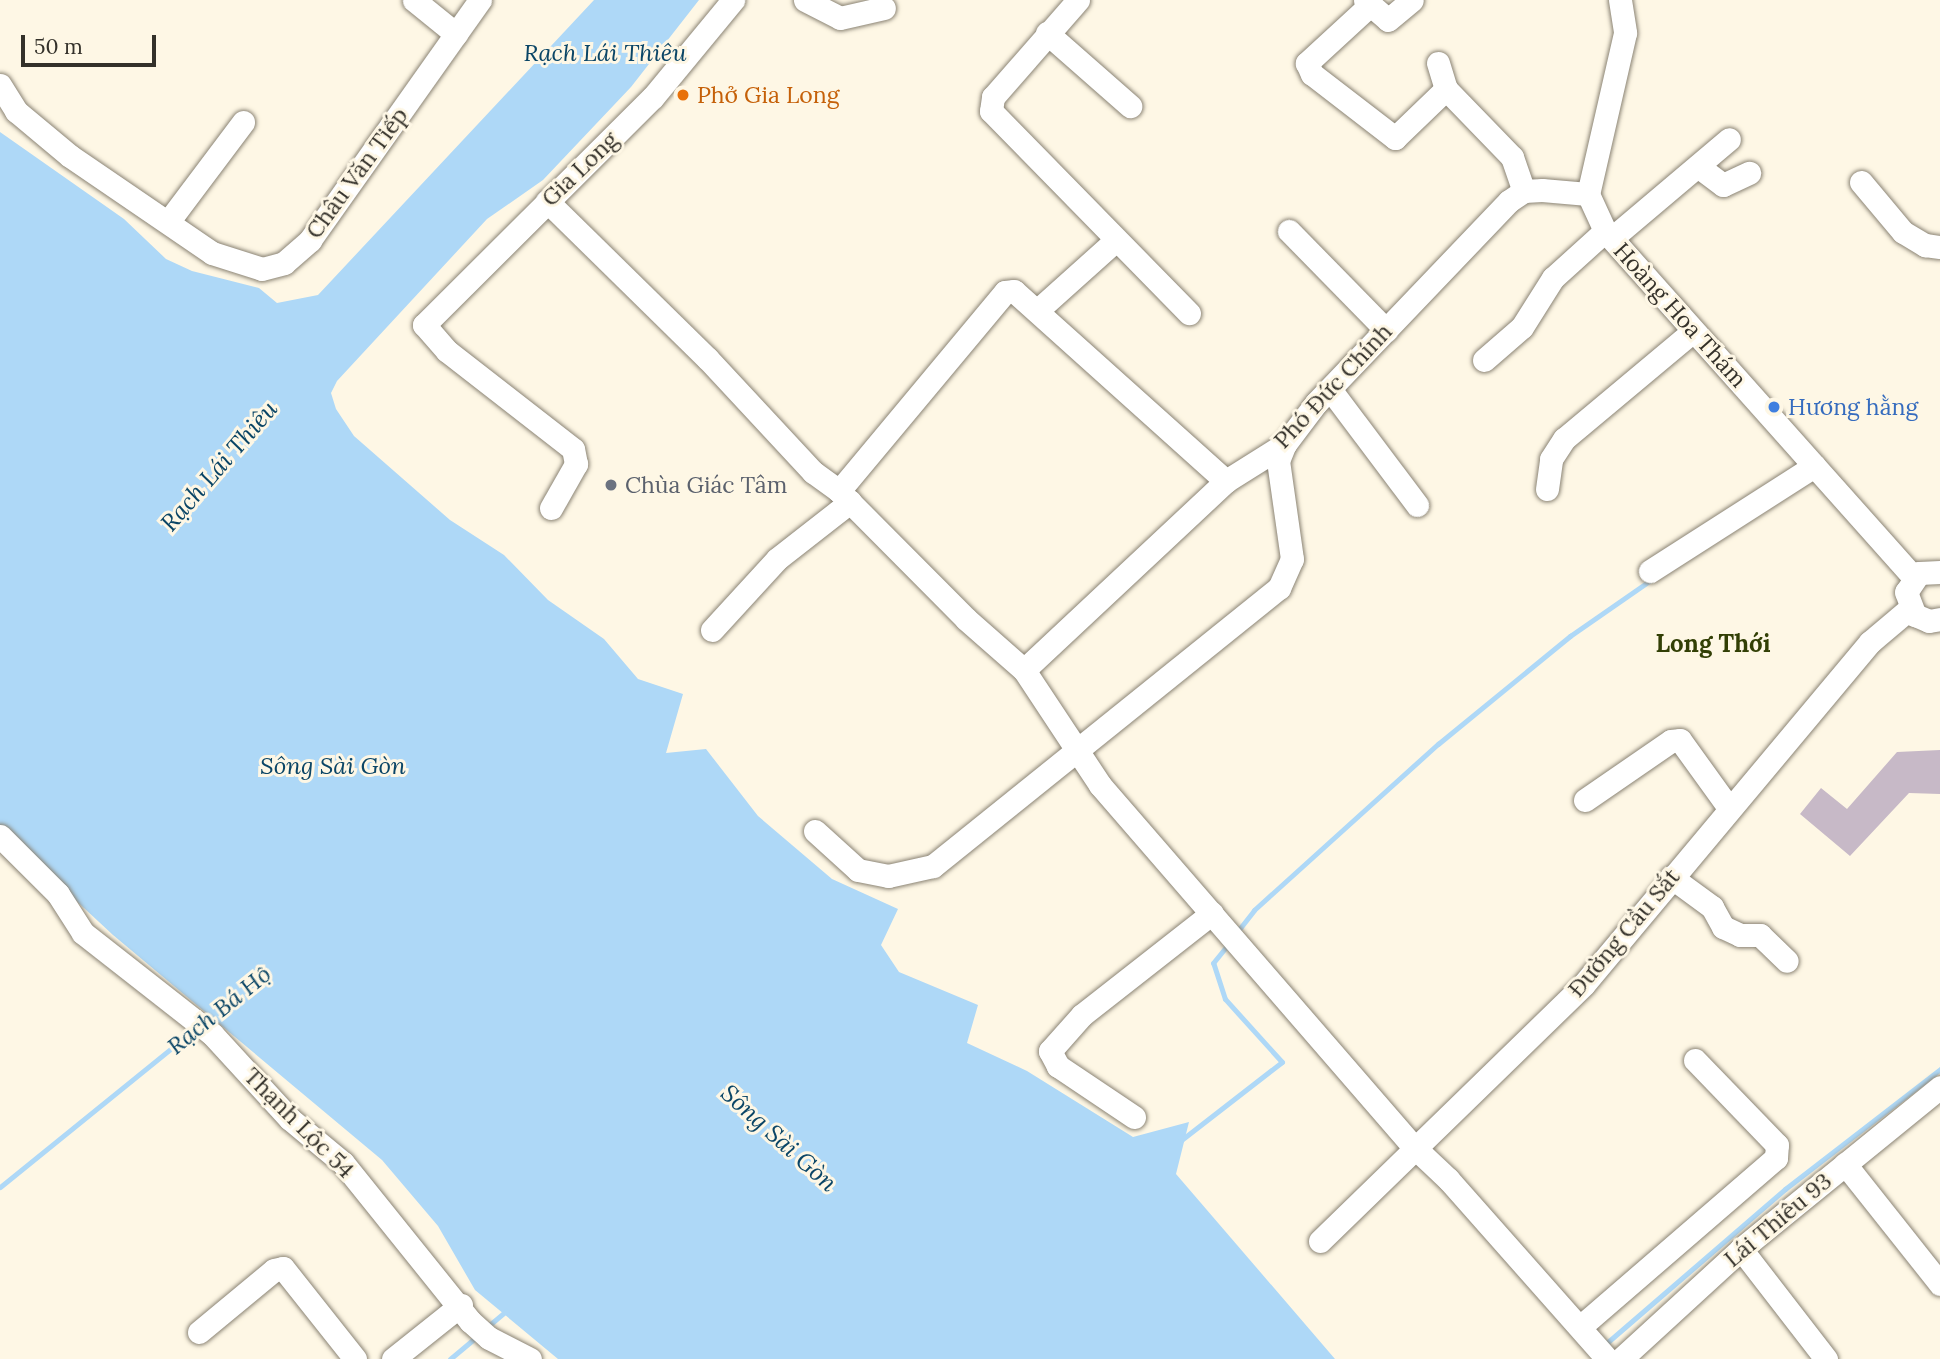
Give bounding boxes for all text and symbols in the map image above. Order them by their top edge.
scale bar [24,21,159,65]
text: 50 m [34,33,83,60]
water label: Rạch Lái Thiêu [523,39,687,67]
place label: Phở Gia Long [697,81,839,109]
marker: Phở Gia Long [675,87,691,103]
street label: Châu Văn Tiếp [300,102,414,244]
street label: Gia Long [536,126,624,212]
street label: Hoàng Hoa Thám [1608,237,1752,393]
street label: Phó Đức Chính [1268,318,1398,454]
place label: Hương hằng [1788,393,1918,421]
water label: Rạch Lái Thiêu [155,395,283,537]
marker: Hương hằng [1766,399,1782,415]
place label: Chùa Giác Tâm [625,471,787,499]
marker: Chùa Giác Tâm [603,477,619,493]
district label: Long Thới [1655,630,1771,658]
water label: Sông Sài Gòn [260,752,406,780]
street label: Đường Cầu Sắt [1562,863,1686,1003]
water label: Rạch Bá Hộ [161,960,277,1060]
street label: Thạnh Lộc 54 [238,1062,360,1184]
water label: Sông Sài Gòn [715,1079,843,1197]
street label: Lái Thiêu 93 [1719,1167,1837,1273]

